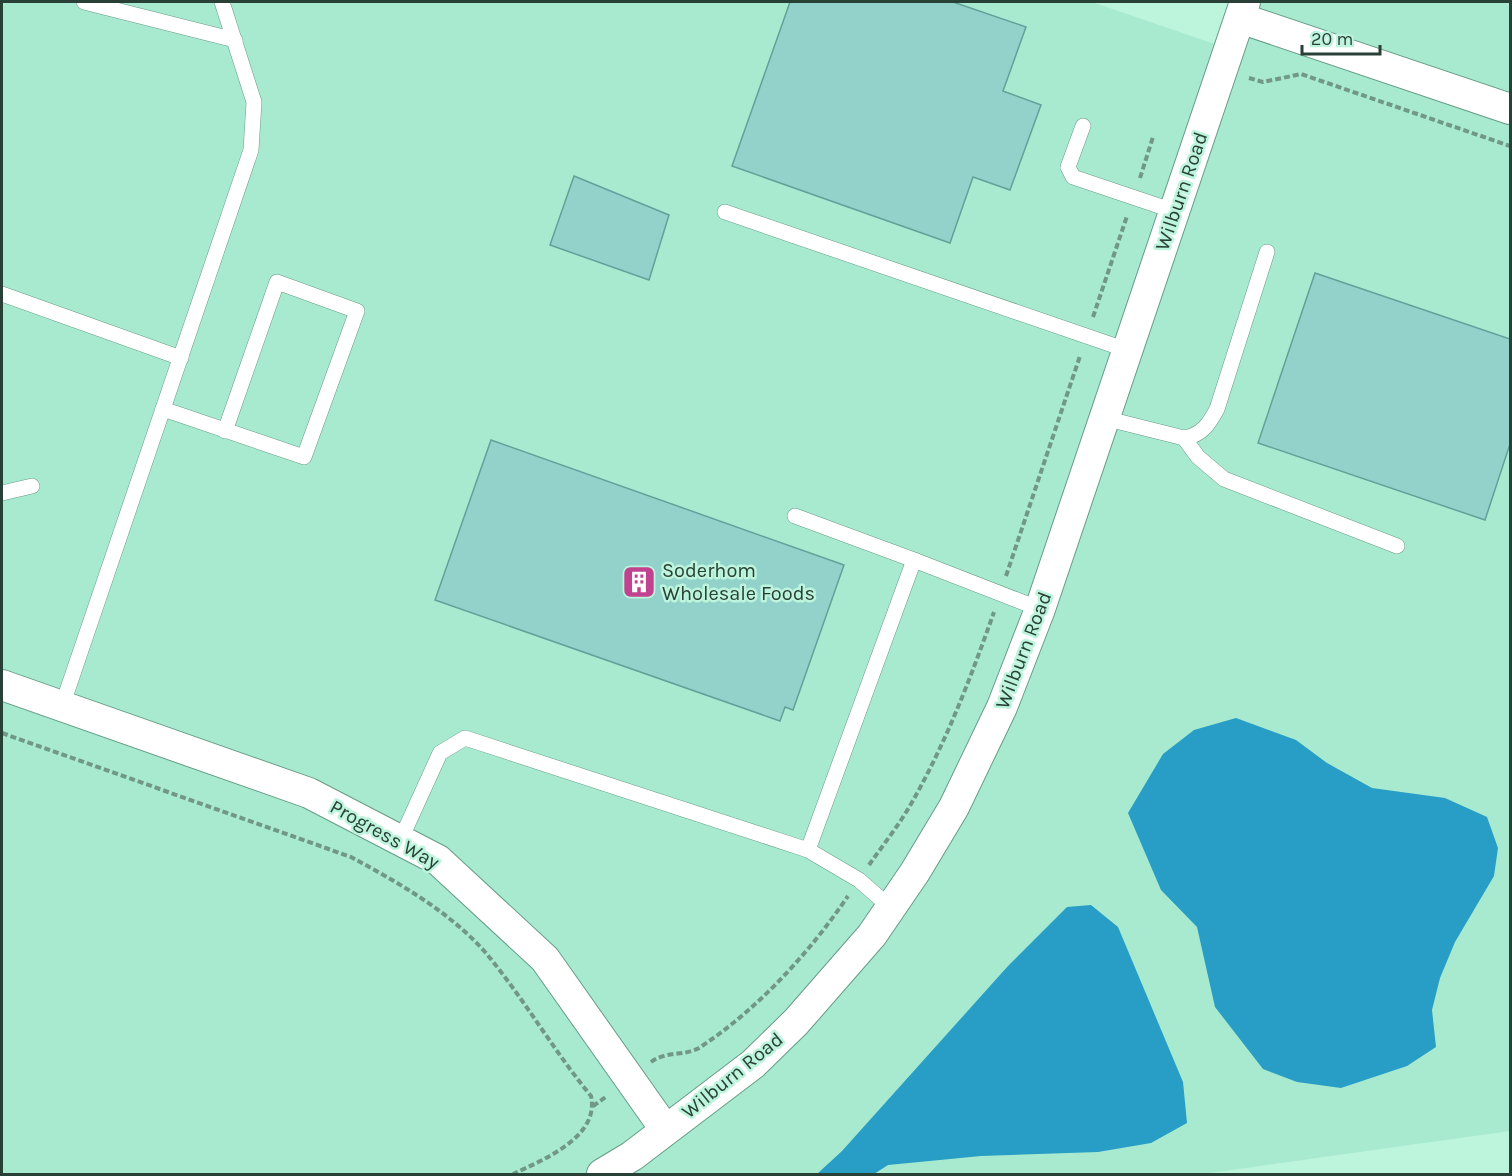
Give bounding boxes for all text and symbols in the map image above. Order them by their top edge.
scale bar [1302,18,1380,56]
text: 20 m [1311,28,1353,50]
street label: Wilburn Road [1150,129,1212,253]
place label: Soderhom Wholesale Foods [662,559,815,605]
building icon: Soderhom Wholesale Foods [621,564,657,600]
street label: Wilburn Road [991,588,1056,712]
street label: Progress Way [326,795,443,874]
street label: Wilburn Road [677,1028,788,1123]

